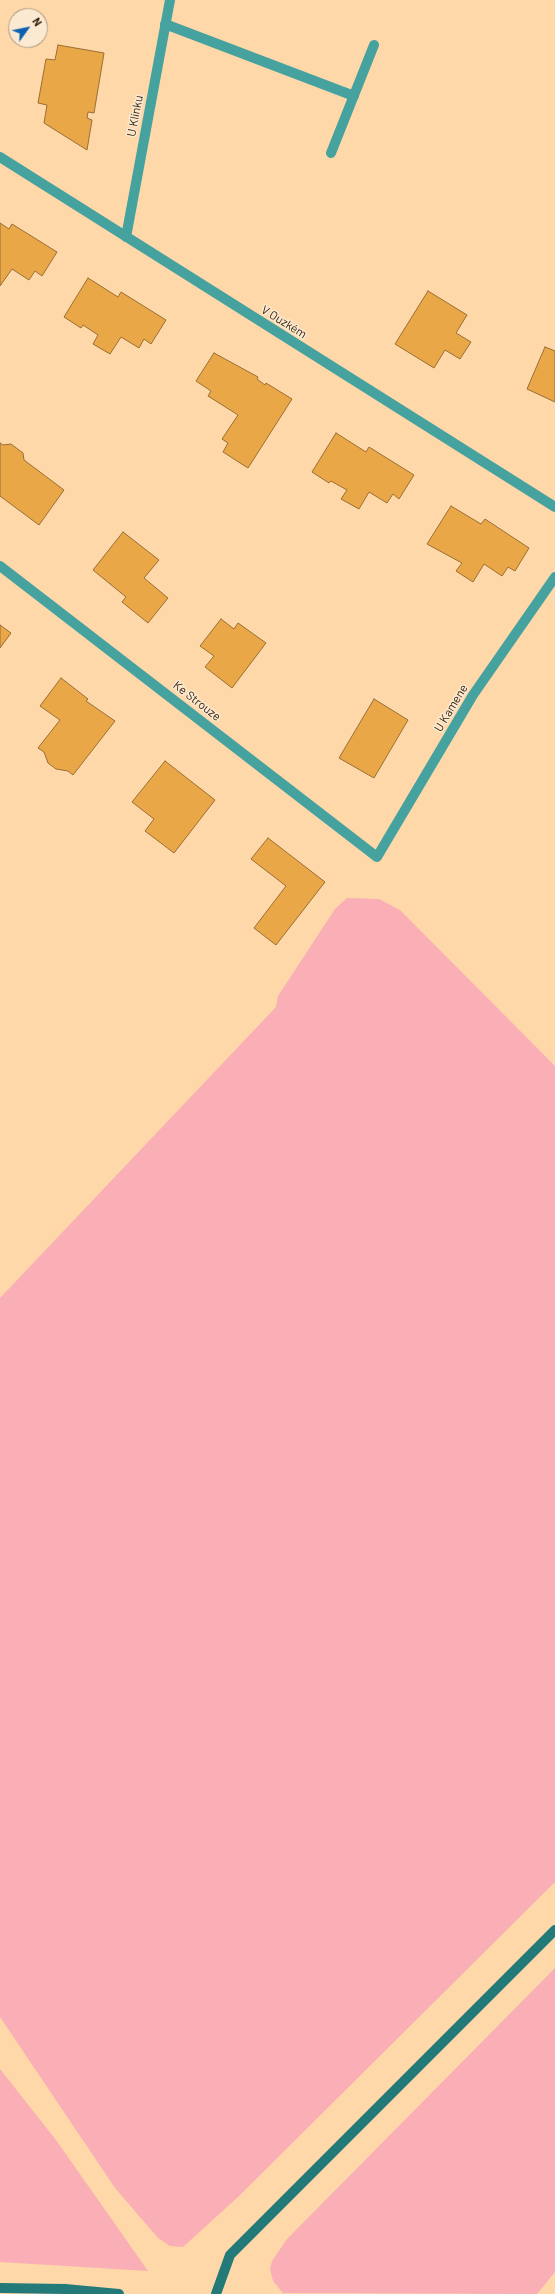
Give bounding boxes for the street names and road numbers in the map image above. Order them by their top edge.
street label: U Klínku [124,94,146,138]
street label: V Ouzkém [259,302,309,342]
street label: Ke Strouze [170,678,224,724]
street label: U Kamene [431,682,471,734]

